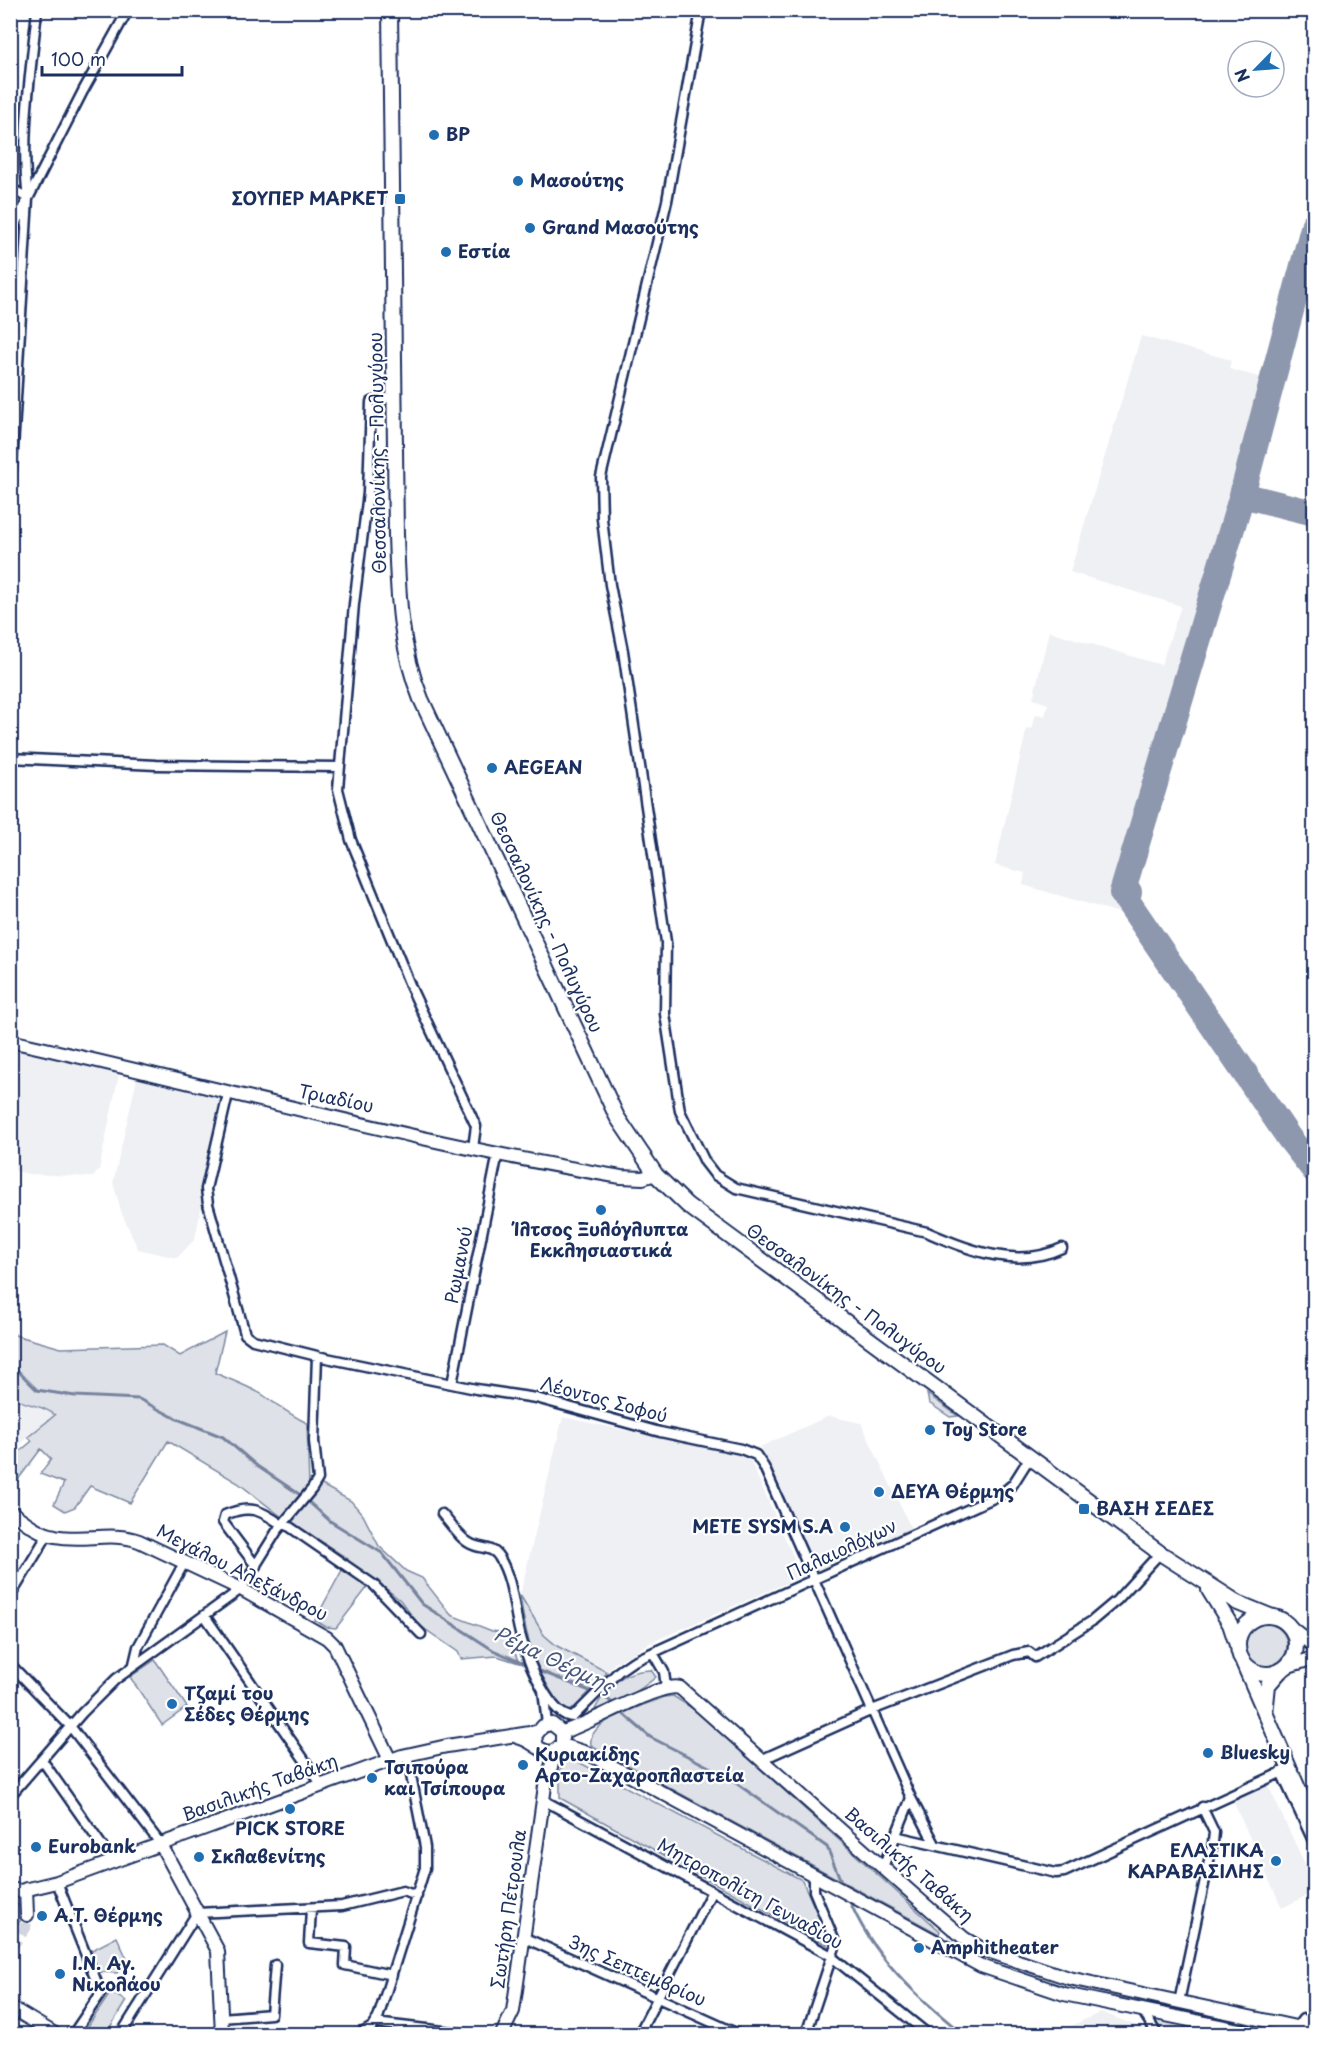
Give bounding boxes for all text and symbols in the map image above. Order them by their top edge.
scale bar [42,39,182,77]
north arrow [1226,39,1286,99]
text: 100 m [51,45,106,72]
text: N [1228,65,1255,87]
place label: BP [446,120,470,147]
marker: BP [427,128,441,142]
place label: Μασούτης [530,166,624,193]
marker: Μασούτης [511,174,525,188]
place label: ΣΟΥΠΕΡ ΜΑΡΚΕΤ [232,184,388,211]
marker: ΣΟΥΠΕΡ ΜΑΡΚΕΤ [393,192,407,206]
place label: Grand Μασούτης [542,213,699,240]
marker: Grand Μασούτης [523,221,537,235]
place label: Εστία [458,237,511,264]
marker: Εστία [439,245,453,259]
street label: Θεσσαλονίκης - Πολυγύρου [361,332,392,574]
place label: AEGEAN [504,753,583,780]
marker: AEGEAN [485,761,499,775]
street label: Θεσσαλονίκης - Πολυγύρου [484,806,611,1037]
street label: Τριαδίου [296,1076,376,1119]
marker: Ίλτσος Ξυλόγλυπτα Εκκλησιαστικά [594,1203,608,1217]
place label: Ίλτσος Ξυλόγλυπτα Εκκλησιαστικά [511,1215,689,1263]
street label: Θεσσαλονίκης - Πολυγύρου [741,1216,953,1380]
street label: Ρωμανού [437,1224,478,1306]
street label: Λέοντος Σοφού [538,1369,671,1428]
place label: Toy Store [942,1415,1027,1442]
marker: Toy Store [923,1423,937,1437]
place label: ΔΕΥΑ Θέρμης [891,1477,1014,1504]
marker: ΔΕΥΑ Θέρμης [872,1485,886,1499]
place label: ΒΑΣΗ ΣΕΔΕΣ [1096,1494,1214,1521]
marker: ΒΑΣΗ ΣΕΔΕΣ [1077,1502,1091,1516]
street label: Παλαιολόγων [782,1511,901,1586]
place label: METE SYSM S.A [692,1512,833,1539]
street label: Μεγάλου Αλεξάνδρου [152,1517,333,1627]
marker: METE SYSM S.A [838,1520,852,1534]
water label: Ρέμα Θέρμης [489,1618,621,1701]
place label: Τζαμί του Σέδες Θέρμης [184,1679,310,1727]
marker: Τζαμί του Σέδες Θέρμης [165,1697,179,1711]
place label: Bluesky [1220,1738,1290,1765]
place label: Κυριακίδης Αρτο-Ζαχαροπλαστεία [535,1740,745,1788]
street label: Βασιλικής Ταβάκη [178,1746,341,1827]
marker: Bluesky [1201,1746,1215,1760]
place label: Τσιπούρα και Τσίπουρα [384,1753,506,1801]
marker: Κυριακίδης Αρτο-Ζαχαροπλαστεία [516,1758,530,1772]
marker: Τσιπούρα και Τσίπουρα [365,1771,379,1785]
street label: Βασιλικής Ταβάκη [839,1800,981,1928]
marker: PICK STORE [283,1802,297,1816]
place label: PICK STORE [235,1814,345,1841]
street label: Σωτήρη Πέτρουλα [483,1827,532,1990]
street label: Μητροπολίτη Γενναδίου [653,1830,849,1955]
place label: Eurobank [48,1832,136,1859]
place label: ΕΛΑΣΤΙΚΑ ΚΑΡΑΒΑΣΙΛΗΣ [1127,1836,1264,1884]
marker: Eurobank [29,1840,43,1854]
place label: Σκλαβενίτης [211,1842,326,1869]
marker: Σκλαβενίτης [192,1850,206,1864]
marker: ΕΛΑΣΤΙΚΑ ΚΑΡΑΒΑΣΙΛΗΣ [1269,1854,1283,1868]
place label: Α.Τ. Θέρμης [54,1901,163,1928]
marker: Α.Τ. Θέρμης [35,1909,49,1923]
street label: 3ης Σεπτεμβρίου [564,1927,711,2012]
place label: Amphitheater [931,1933,1060,1960]
marker: Amphitheater [912,1941,926,1955]
place label: Ι.Ν. Αγ. Νικολάου [72,1949,161,1997]
marker: Ι.Ν. Αγ. Νικολάου [53,1967,67,1981]

